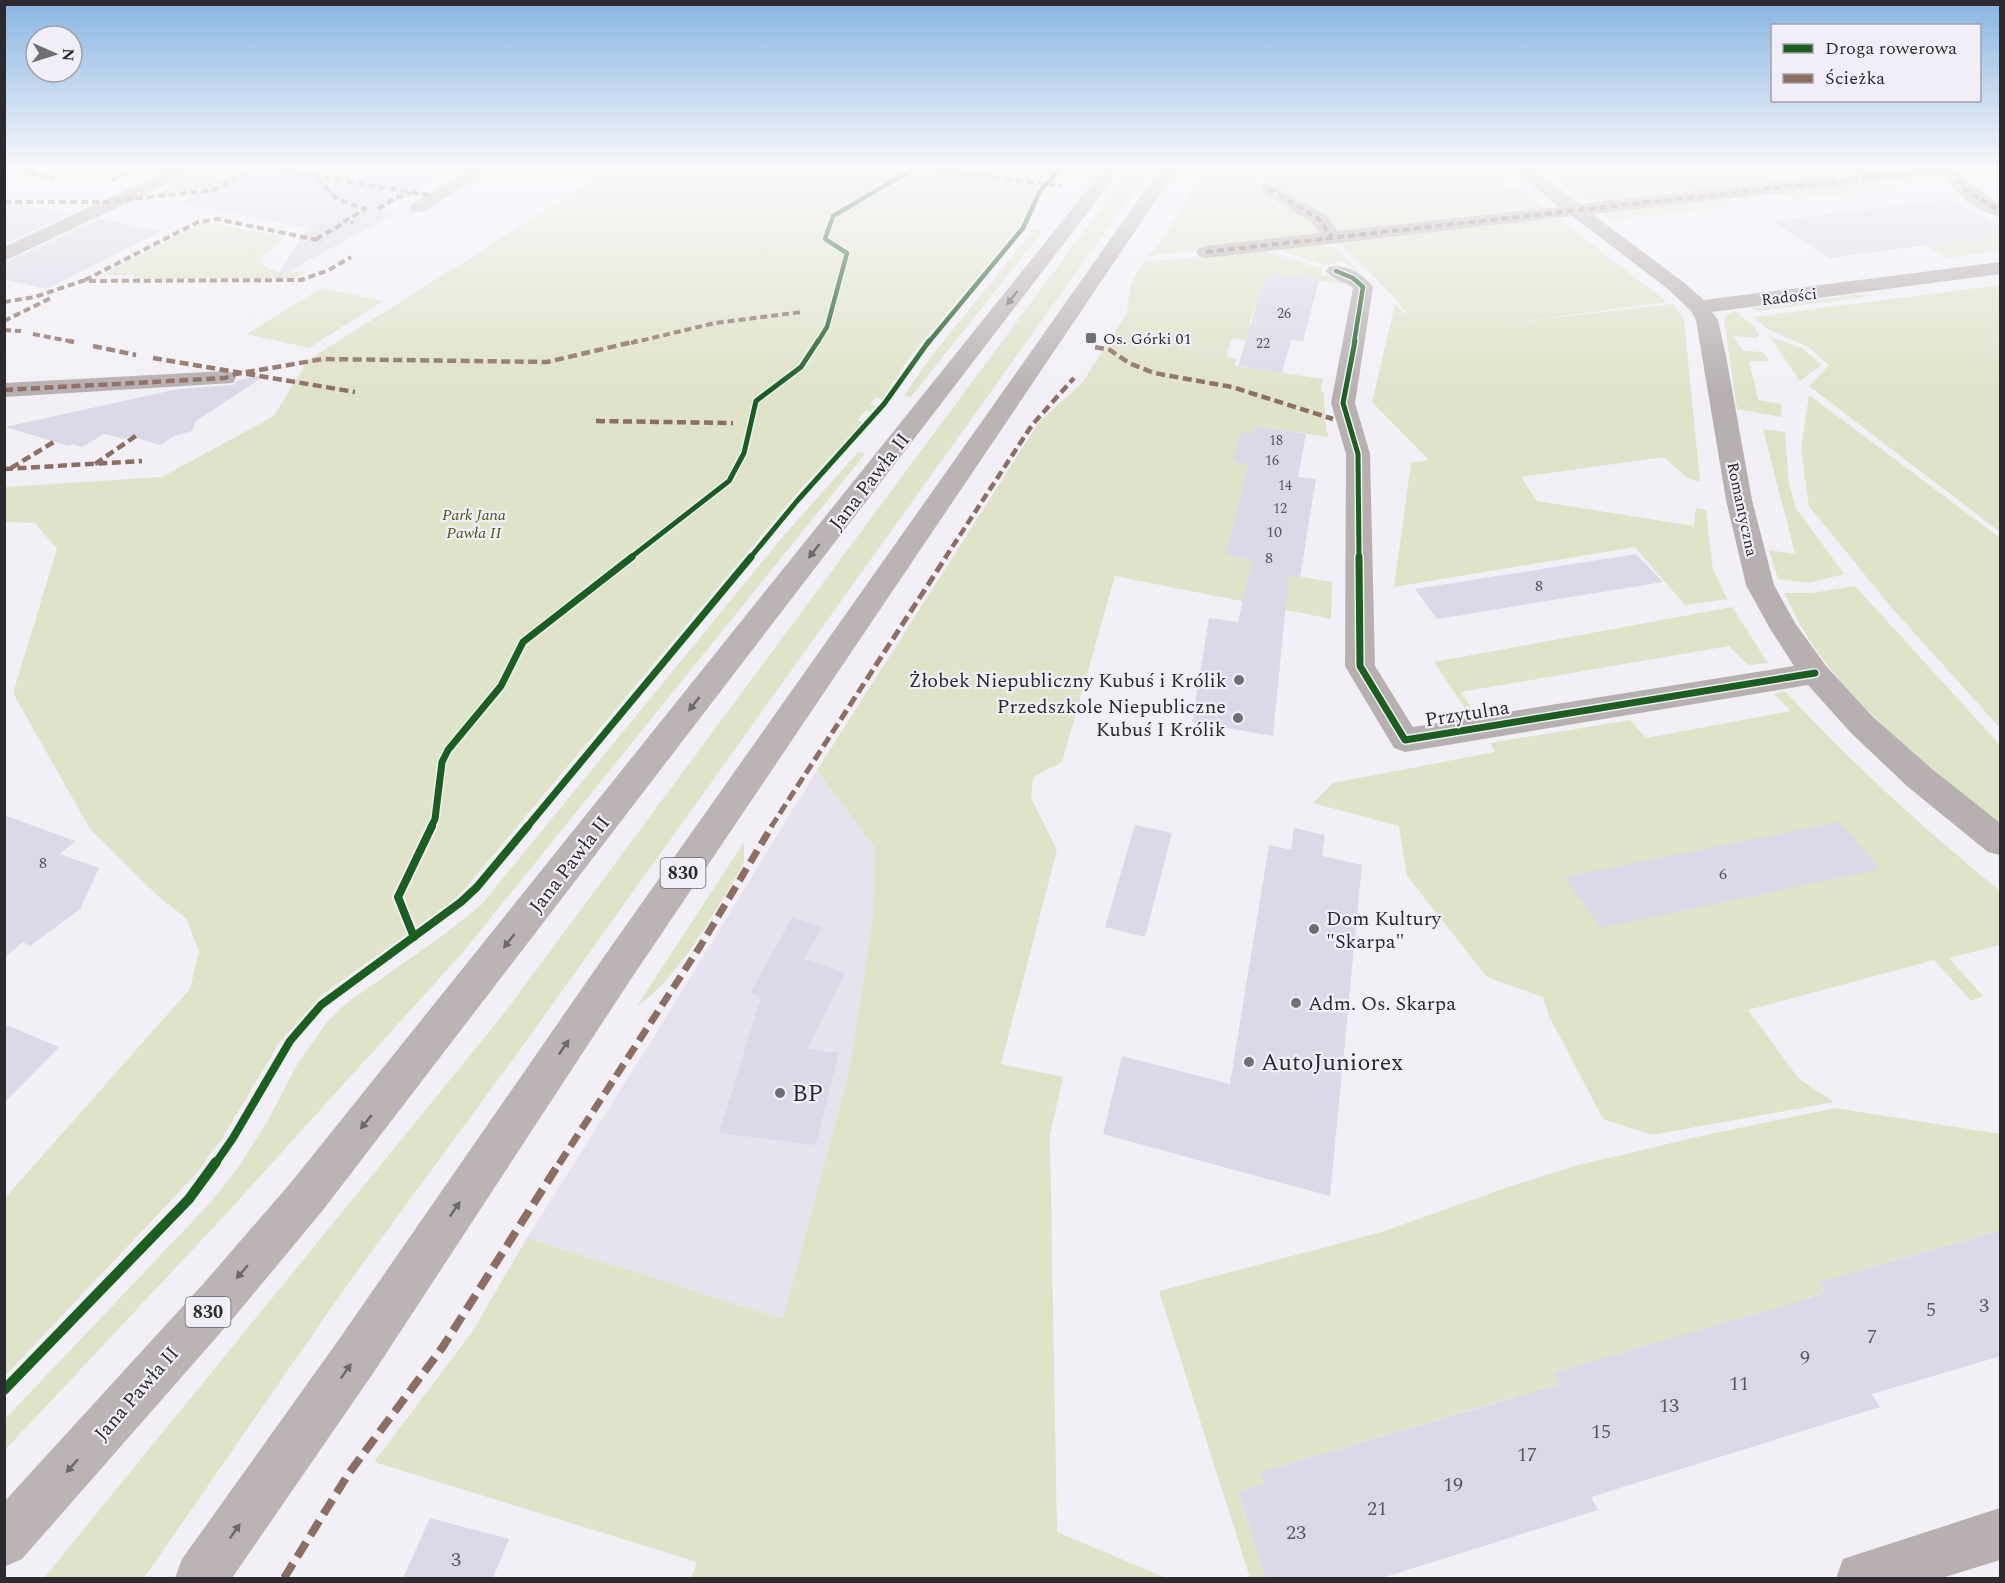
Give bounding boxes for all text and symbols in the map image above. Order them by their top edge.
north arrow [24,24,84,84]
legend [1771,24,1981,102]
text: Droga rowerowa [1825,35,1957,62]
text: N [56,48,80,62]
text: Ścieżka [1825,65,1885,92]
street label: Radości [1760,282,1818,312]
one-way arrow [1005,290,1018,306]
house number: 26 [1277,303,1291,324]
place label: Os. Górki 01 [1103,327,1192,351]
marker: Os. Górki 01 [1084,331,1098,345]
house number: 22 [1256,333,1270,354]
street label: Jana Pawła II [822,426,918,537]
house number: 18 [1269,430,1283,451]
house number: 16 [1265,450,1279,471]
street label: Romantyczna [1720,460,1764,559]
house number: 14 [1278,475,1292,496]
house number: 12 [1273,498,1287,519]
park label: Park Jana Pawła II [442,503,506,545]
house number: 10 [1266,520,1282,544]
one-way arrow [807,543,820,559]
house number: 8 [1265,546,1273,570]
house number: 8 [1535,574,1543,598]
place label: Żłobek Niepubliczny Kubuś i Królik [909,666,1227,696]
marker: Żłobek Niepubliczny Kubuś i Królik [1232,673,1246,687]
place label: Przedszkole Niepubliczne Kubuś I Królik [997,692,1226,745]
street label: Przytulna [1423,692,1512,735]
one-way arrow [688,697,700,712]
marker: Przedszkole Niepubliczne Kubuś I Królik [1231,711,1245,725]
street label: Jana Pawła II [522,809,618,920]
house number: 8 [39,851,47,875]
road number: 830 [660,858,706,888]
house number: 6 [1719,862,1727,886]
place label: Dom Kultury "Skarpa" [1326,904,1443,957]
marker: Dom Kultury "Skarpa" [1307,922,1321,936]
one-way arrow [503,933,515,948]
place label: Adm. Os. Skarpa [1308,989,1456,1019]
marker: Adm. Os. Skarpa [1289,996,1303,1010]
one-way arrow [558,1039,569,1055]
place label: AutoJuniorex [1261,1045,1403,1081]
marker: AutoJuniorex [1242,1055,1256,1069]
place label: BP [792,1076,823,1112]
marker: BP [773,1086,787,1100]
one-way arrow [360,1114,373,1130]
one-way arrow [449,1201,460,1217]
one-way arrow [236,1264,249,1279]
house number: 3 [1979,1291,1989,1321]
house number: 5 [1926,1295,1936,1325]
road number: 830 [186,1297,230,1327]
house number: 7 [1867,1322,1877,1352]
street label: Jana Pawła II [87,1340,186,1448]
house number: 9 [1800,1343,1810,1373]
one-way arrow [340,1363,352,1379]
house number: 11 [1729,1369,1749,1399]
house number: 13 [1659,1391,1679,1421]
house number: 15 [1591,1417,1611,1447]
house number: 17 [1517,1440,1537,1470]
one-way arrow [66,1458,79,1473]
house number: 19 [1443,1470,1463,1500]
house number: 21 [1367,1494,1387,1524]
house number: 23 [1286,1518,1306,1548]
one-way arrow [229,1523,241,1539]
house number: 3 [451,1545,461,1575]

